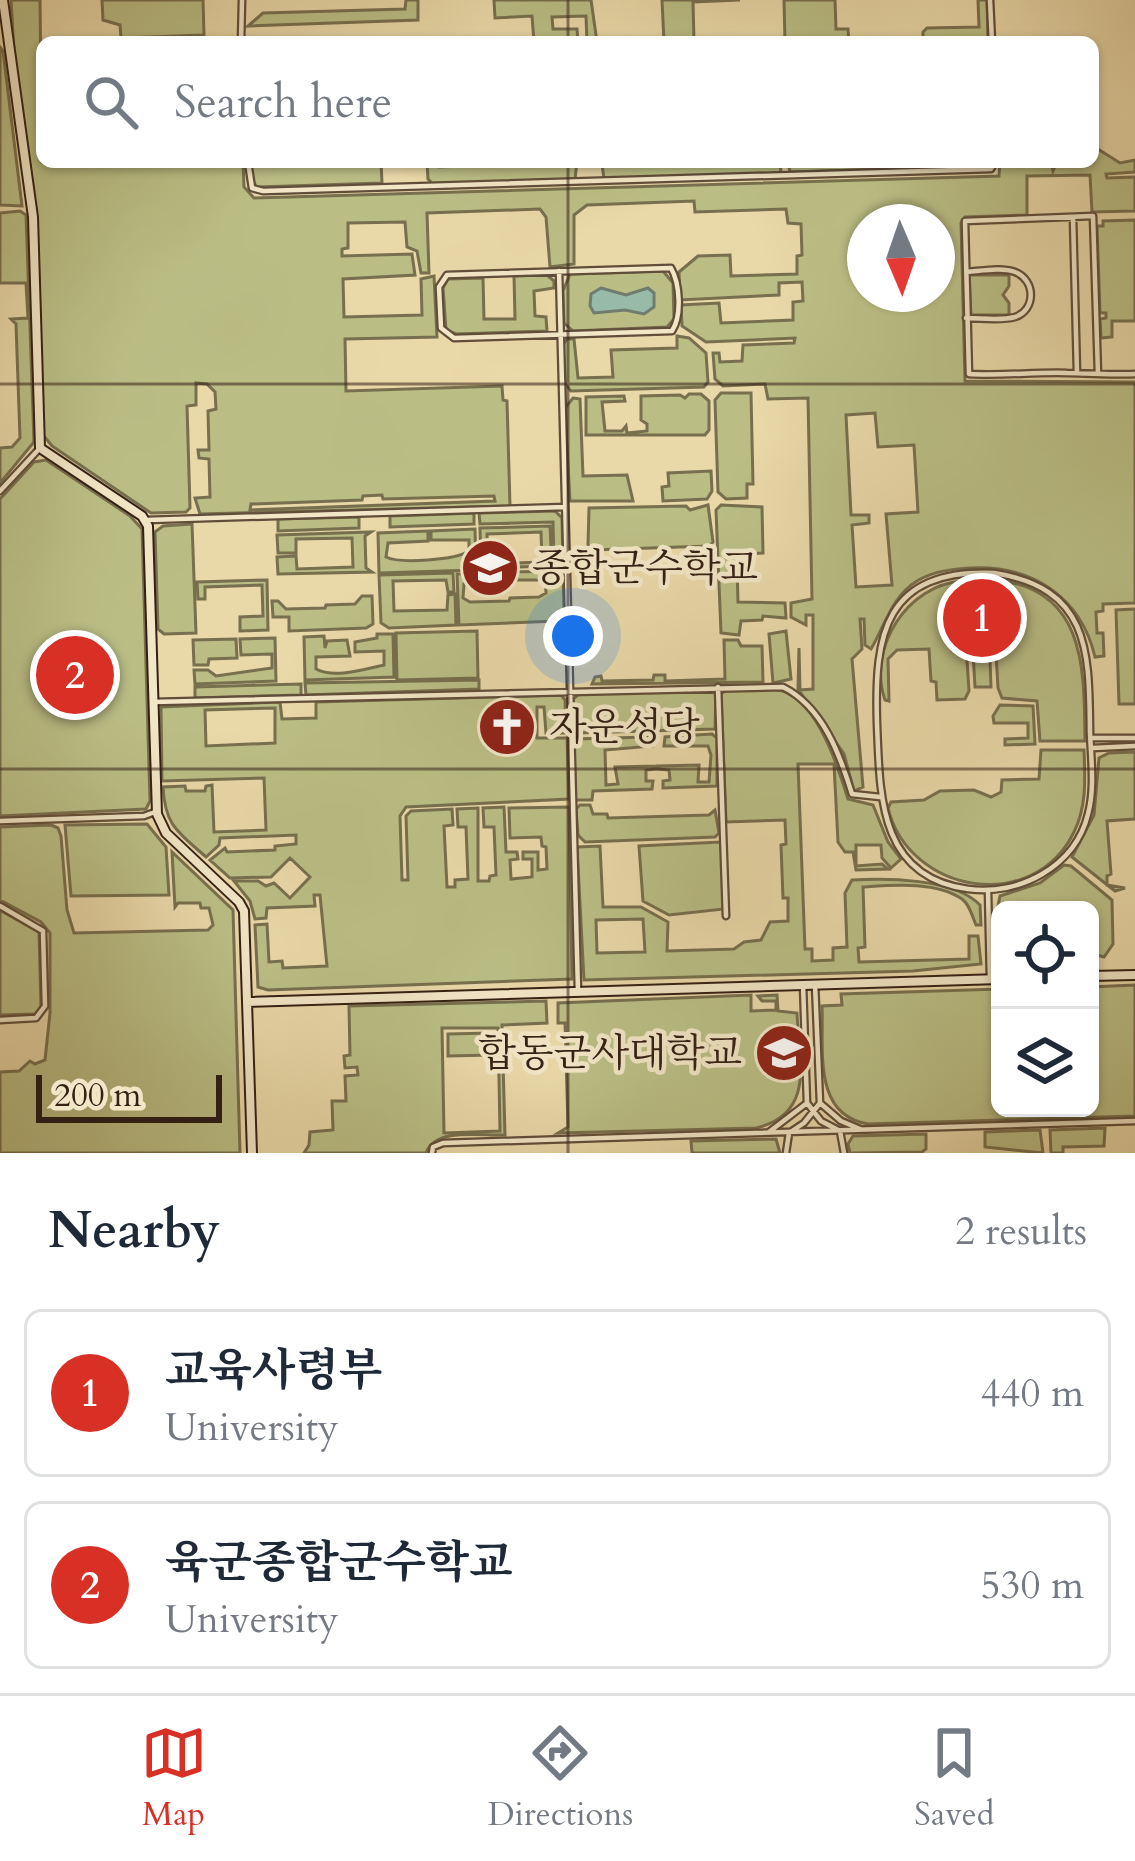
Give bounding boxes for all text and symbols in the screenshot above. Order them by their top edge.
search box [36,36,1099,168]
icon: search [78,69,144,135]
text: Search here [174,72,392,133]
north arrow [847,204,955,312]
school or university icon: 종합군수학교 [459,537,521,599]
place label: 종합군수학교 [532,542,758,595]
pin: 1 [943,573,1021,663]
your location [543,606,603,666]
pin: 2 [36,630,114,720]
church icon: 자운성당 [476,696,538,758]
place label: 자운성당 [549,701,700,754]
map controls [991,901,1099,1117]
button: locate [991,901,1099,1009]
button: layers [991,1009,1099,1117]
school or university icon: 합동군사대학교 [753,1022,815,1084]
place label: 합동군사대학교 [478,1027,742,1080]
scale bar [36,1069,222,1122]
text: 200 m [54,1073,141,1118]
text: Nearby [48,1196,220,1266]
text: 2 results [955,1205,1087,1258]
text: 교육사령부 [165,1340,382,1401]
text: 1 [80,1367,100,1420]
text: 440 m [981,1367,1084,1420]
text: University [165,1401,339,1454]
text: 육군종합군수학교 [165,1532,513,1593]
text: 2 [80,1559,100,1612]
text: 530 m [981,1559,1084,1612]
text: University [165,1593,339,1646]
tab: Map [141,1720,207,1837]
tab: Directions [488,1720,633,1837]
tab: Saved [914,1720,994,1837]

